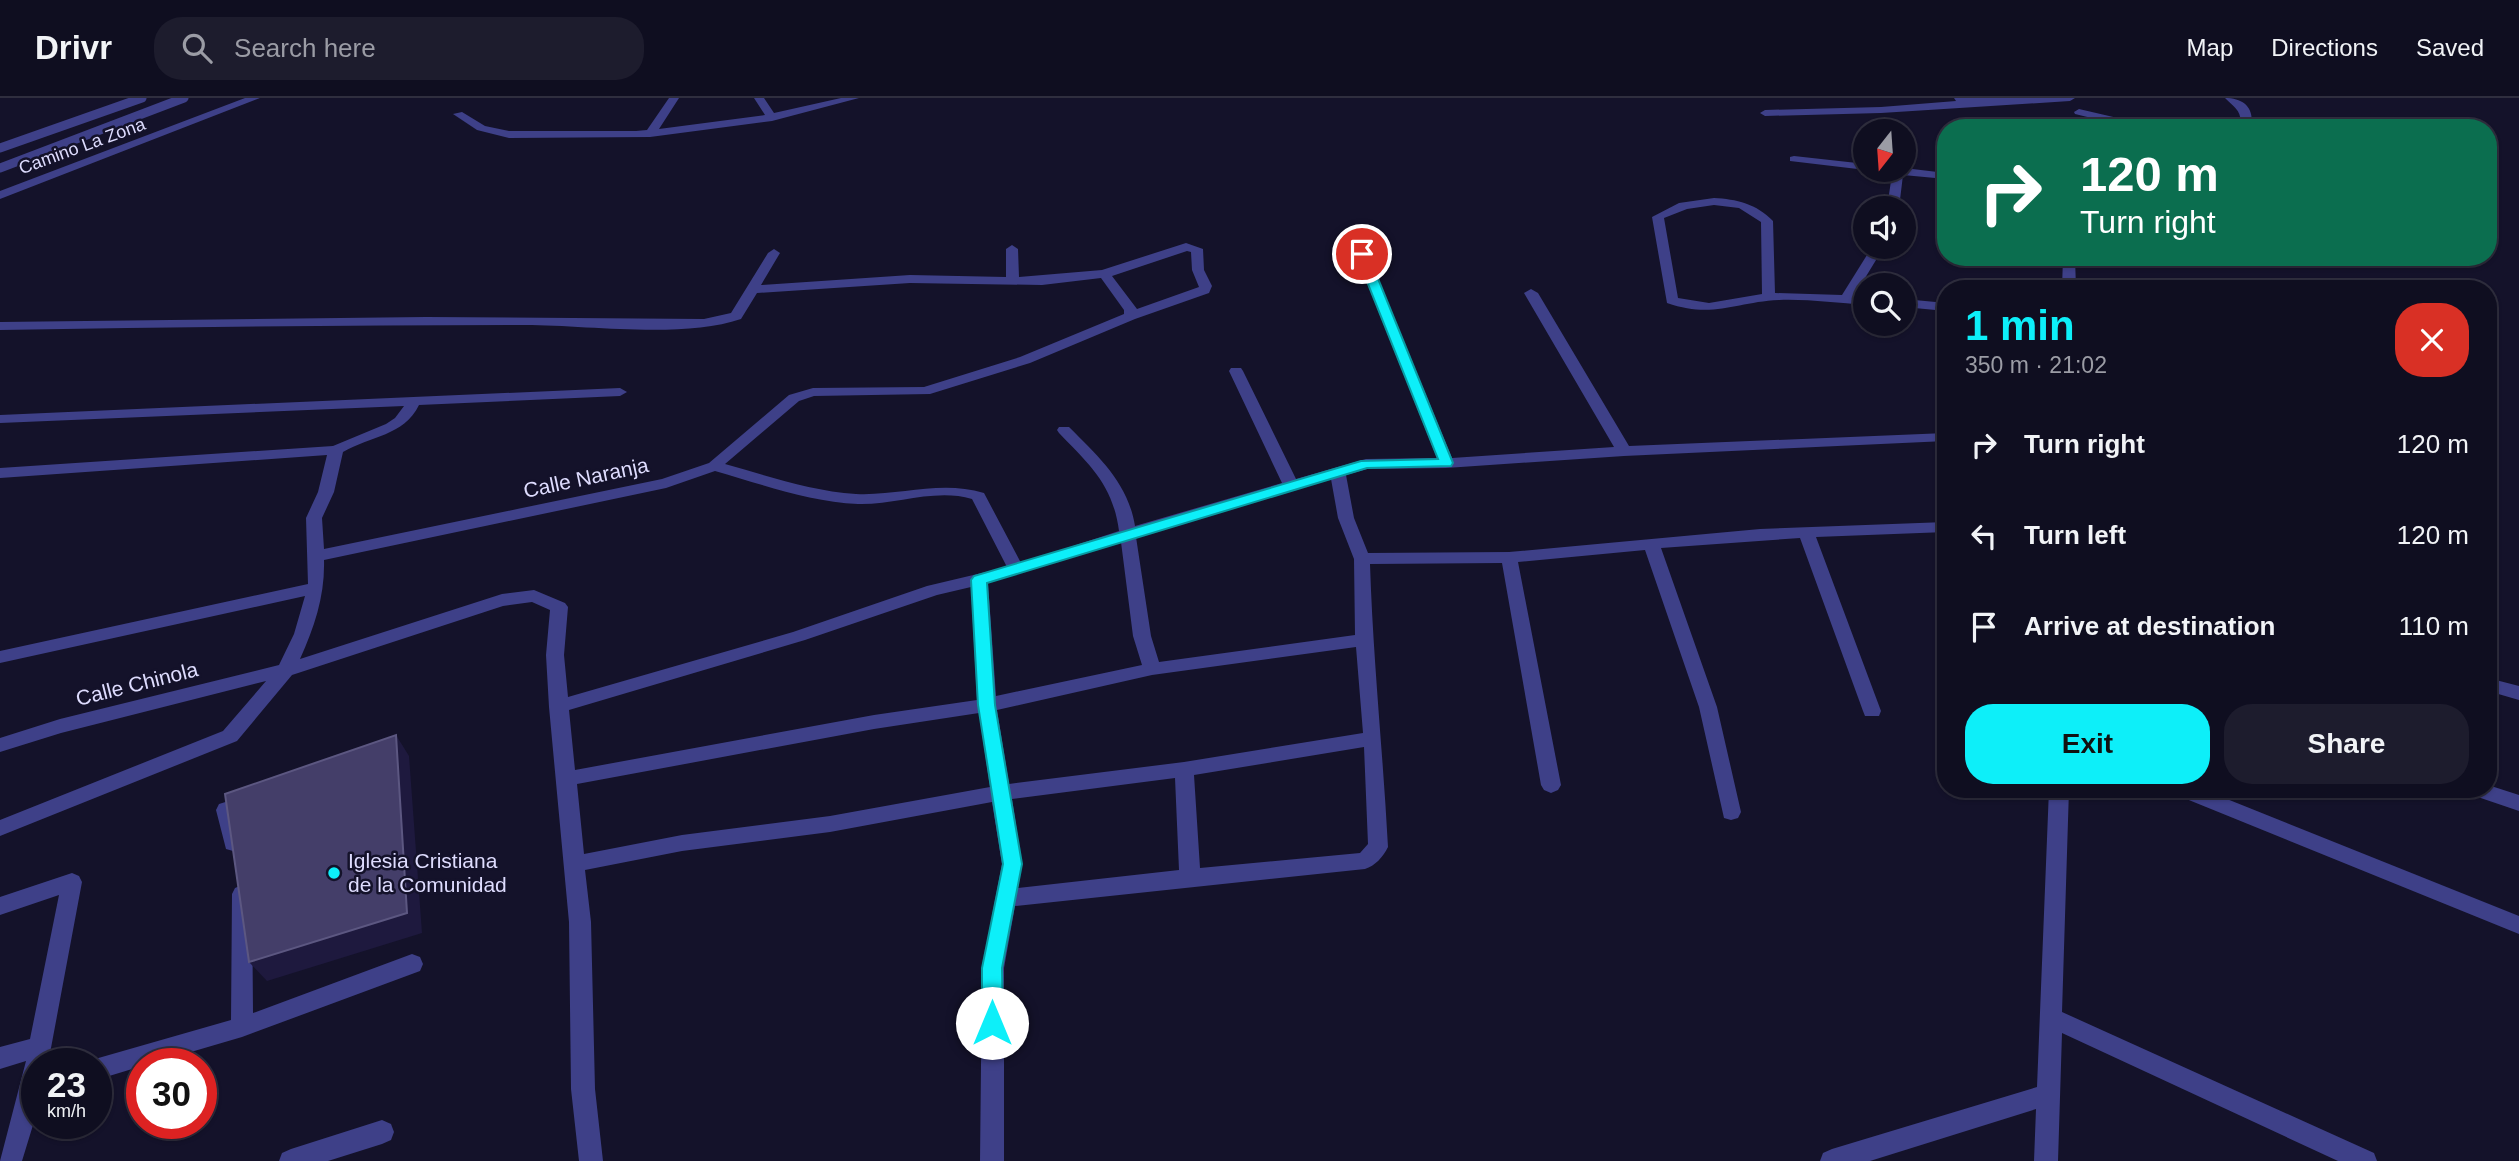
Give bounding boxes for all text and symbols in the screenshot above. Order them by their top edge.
search box [154,17,644,80]
text: Drivr [35,29,112,66]
icon: search [178,29,216,67]
text: Search here [234,33,376,63]
text: Map [2187,34,2233,61]
text: Directions [2271,34,2378,61]
text: Saved [2416,34,2484,61]
street label: Camino La Zona [16,114,149,178]
north arrow [1853,119,1916,182]
map controls [1853,119,1916,336]
icon: right [1965,147,2056,238]
text: 120 m [2080,147,2219,201]
button: sound [1853,196,1916,259]
text: Turn right [2080,204,2216,240]
pin [1332,224,1392,284]
icon: arrive [1343,235,1381,273]
button: search [1853,273,1916,336]
text: 1 min [1965,302,2075,349]
button: close [2395,303,2469,377]
text: 350 m · 21:02 [1965,352,2107,378]
icon: right [1965,426,2003,464]
text: Turn right [2024,429,2145,459]
text: 120 m [2397,429,2469,459]
street label: Calle Naranja [521,453,651,502]
icon: left [1965,517,2003,555]
text: Turn left [2024,520,2126,550]
text: 120 m [2397,520,2469,550]
icon: arrive [1965,608,2003,646]
text: Arrive at destination [2024,611,2275,641]
text: 110 m [2399,611,2469,641]
street label: Calle Chinola [73,657,201,710]
button: Exit [1965,704,2210,784]
button: Share [2224,704,2469,784]
place label: Iglesia Cristiana de la Comunidad [348,849,507,896]
marker: Iglesia Cristiana de la Comunidad [326,865,342,881]
position arrow [955,986,1029,1060]
speed limit sign: 30 [126,1048,217,1139]
text: 23 [47,1065,86,1104]
text: km/h [47,1101,86,1121]

